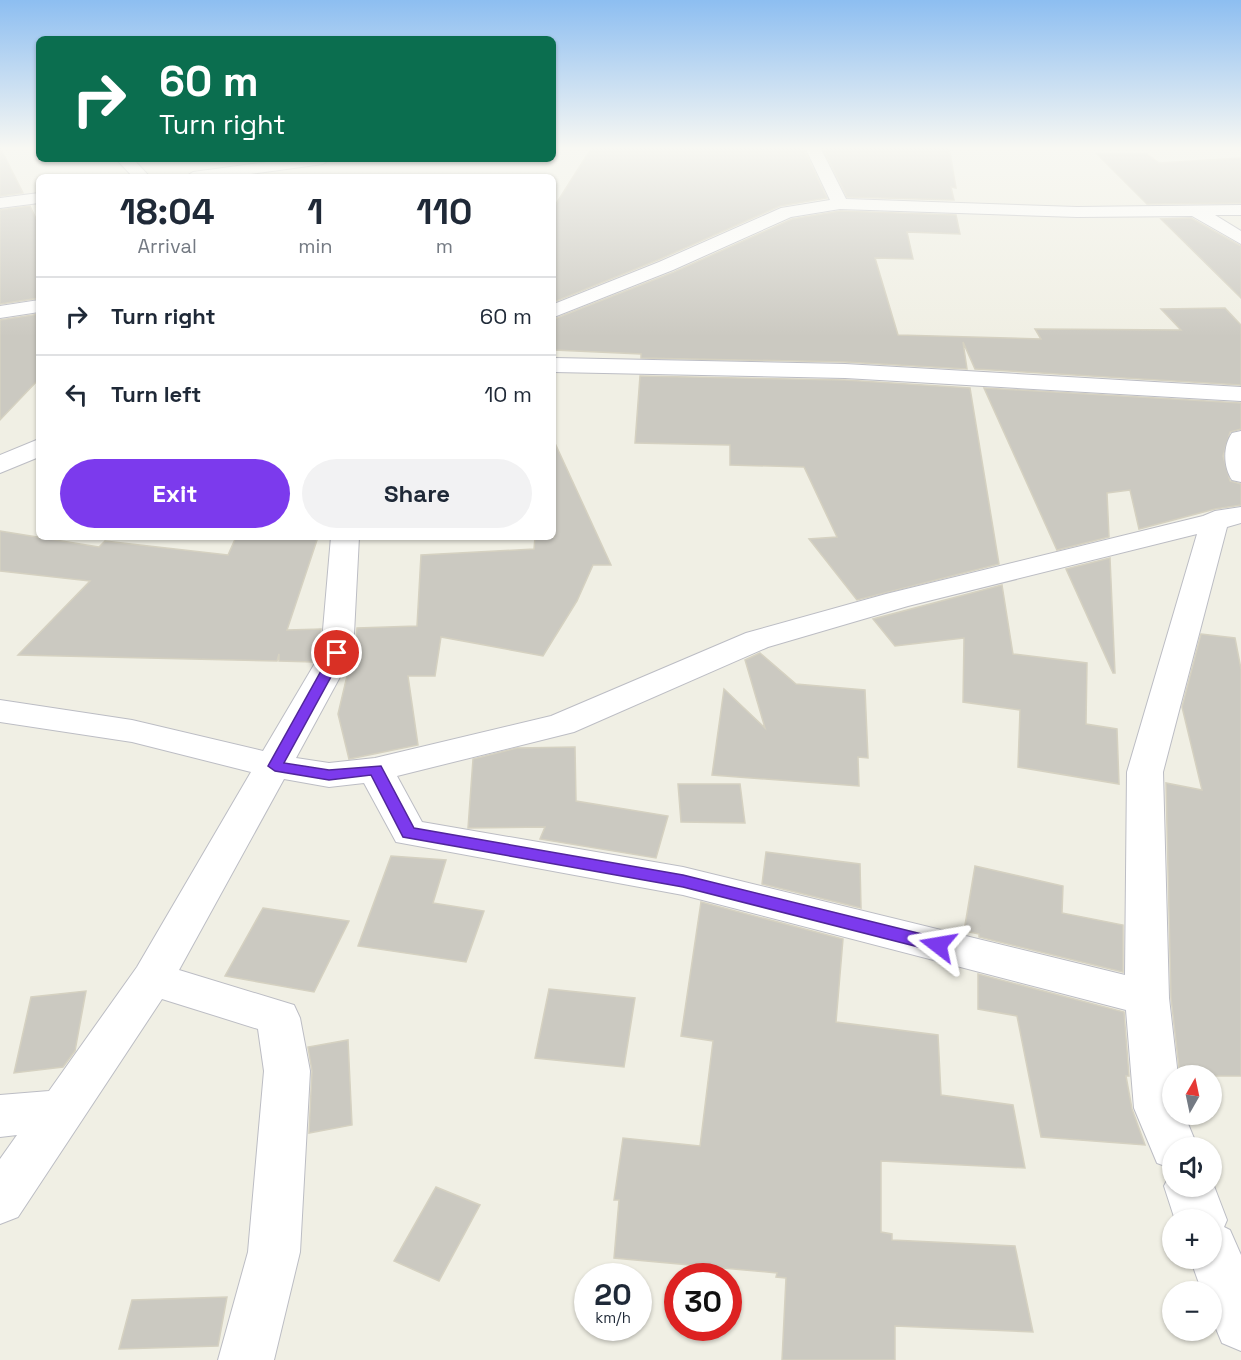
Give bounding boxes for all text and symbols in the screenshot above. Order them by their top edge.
text: 60 m [159,55,259,108]
icon: right [60,60,138,138]
text: Turn right [159,107,286,142]
text: 18:04 [120,189,215,235]
text: 1 [307,189,324,235]
text: 110 [416,189,472,235]
text: Arrival [137,233,197,259]
text: min [298,233,333,259]
text: m [436,233,453,259]
icon: right [60,300,93,333]
text: Turn right [111,302,216,330]
text: 60 m [480,302,532,330]
icon: left [60,378,93,411]
text: Turn left [111,380,201,408]
text: 10 m [484,380,532,408]
button: Exit [60,459,290,528]
button: Share [302,459,532,528]
pin [311,627,362,678]
icon: arrive [320,636,353,669]
position arrow [906,913,970,977]
north arrow [1162,1065,1222,1125]
map controls [1162,1065,1222,1341]
button: sound [1162,1137,1222,1197]
button: + [1162,1209,1222,1269]
speed limit sign: 30 [664,1263,742,1341]
text: 20 [594,1275,632,1314]
button: − [1162,1281,1222,1341]
text: km/h [595,1308,631,1327]

